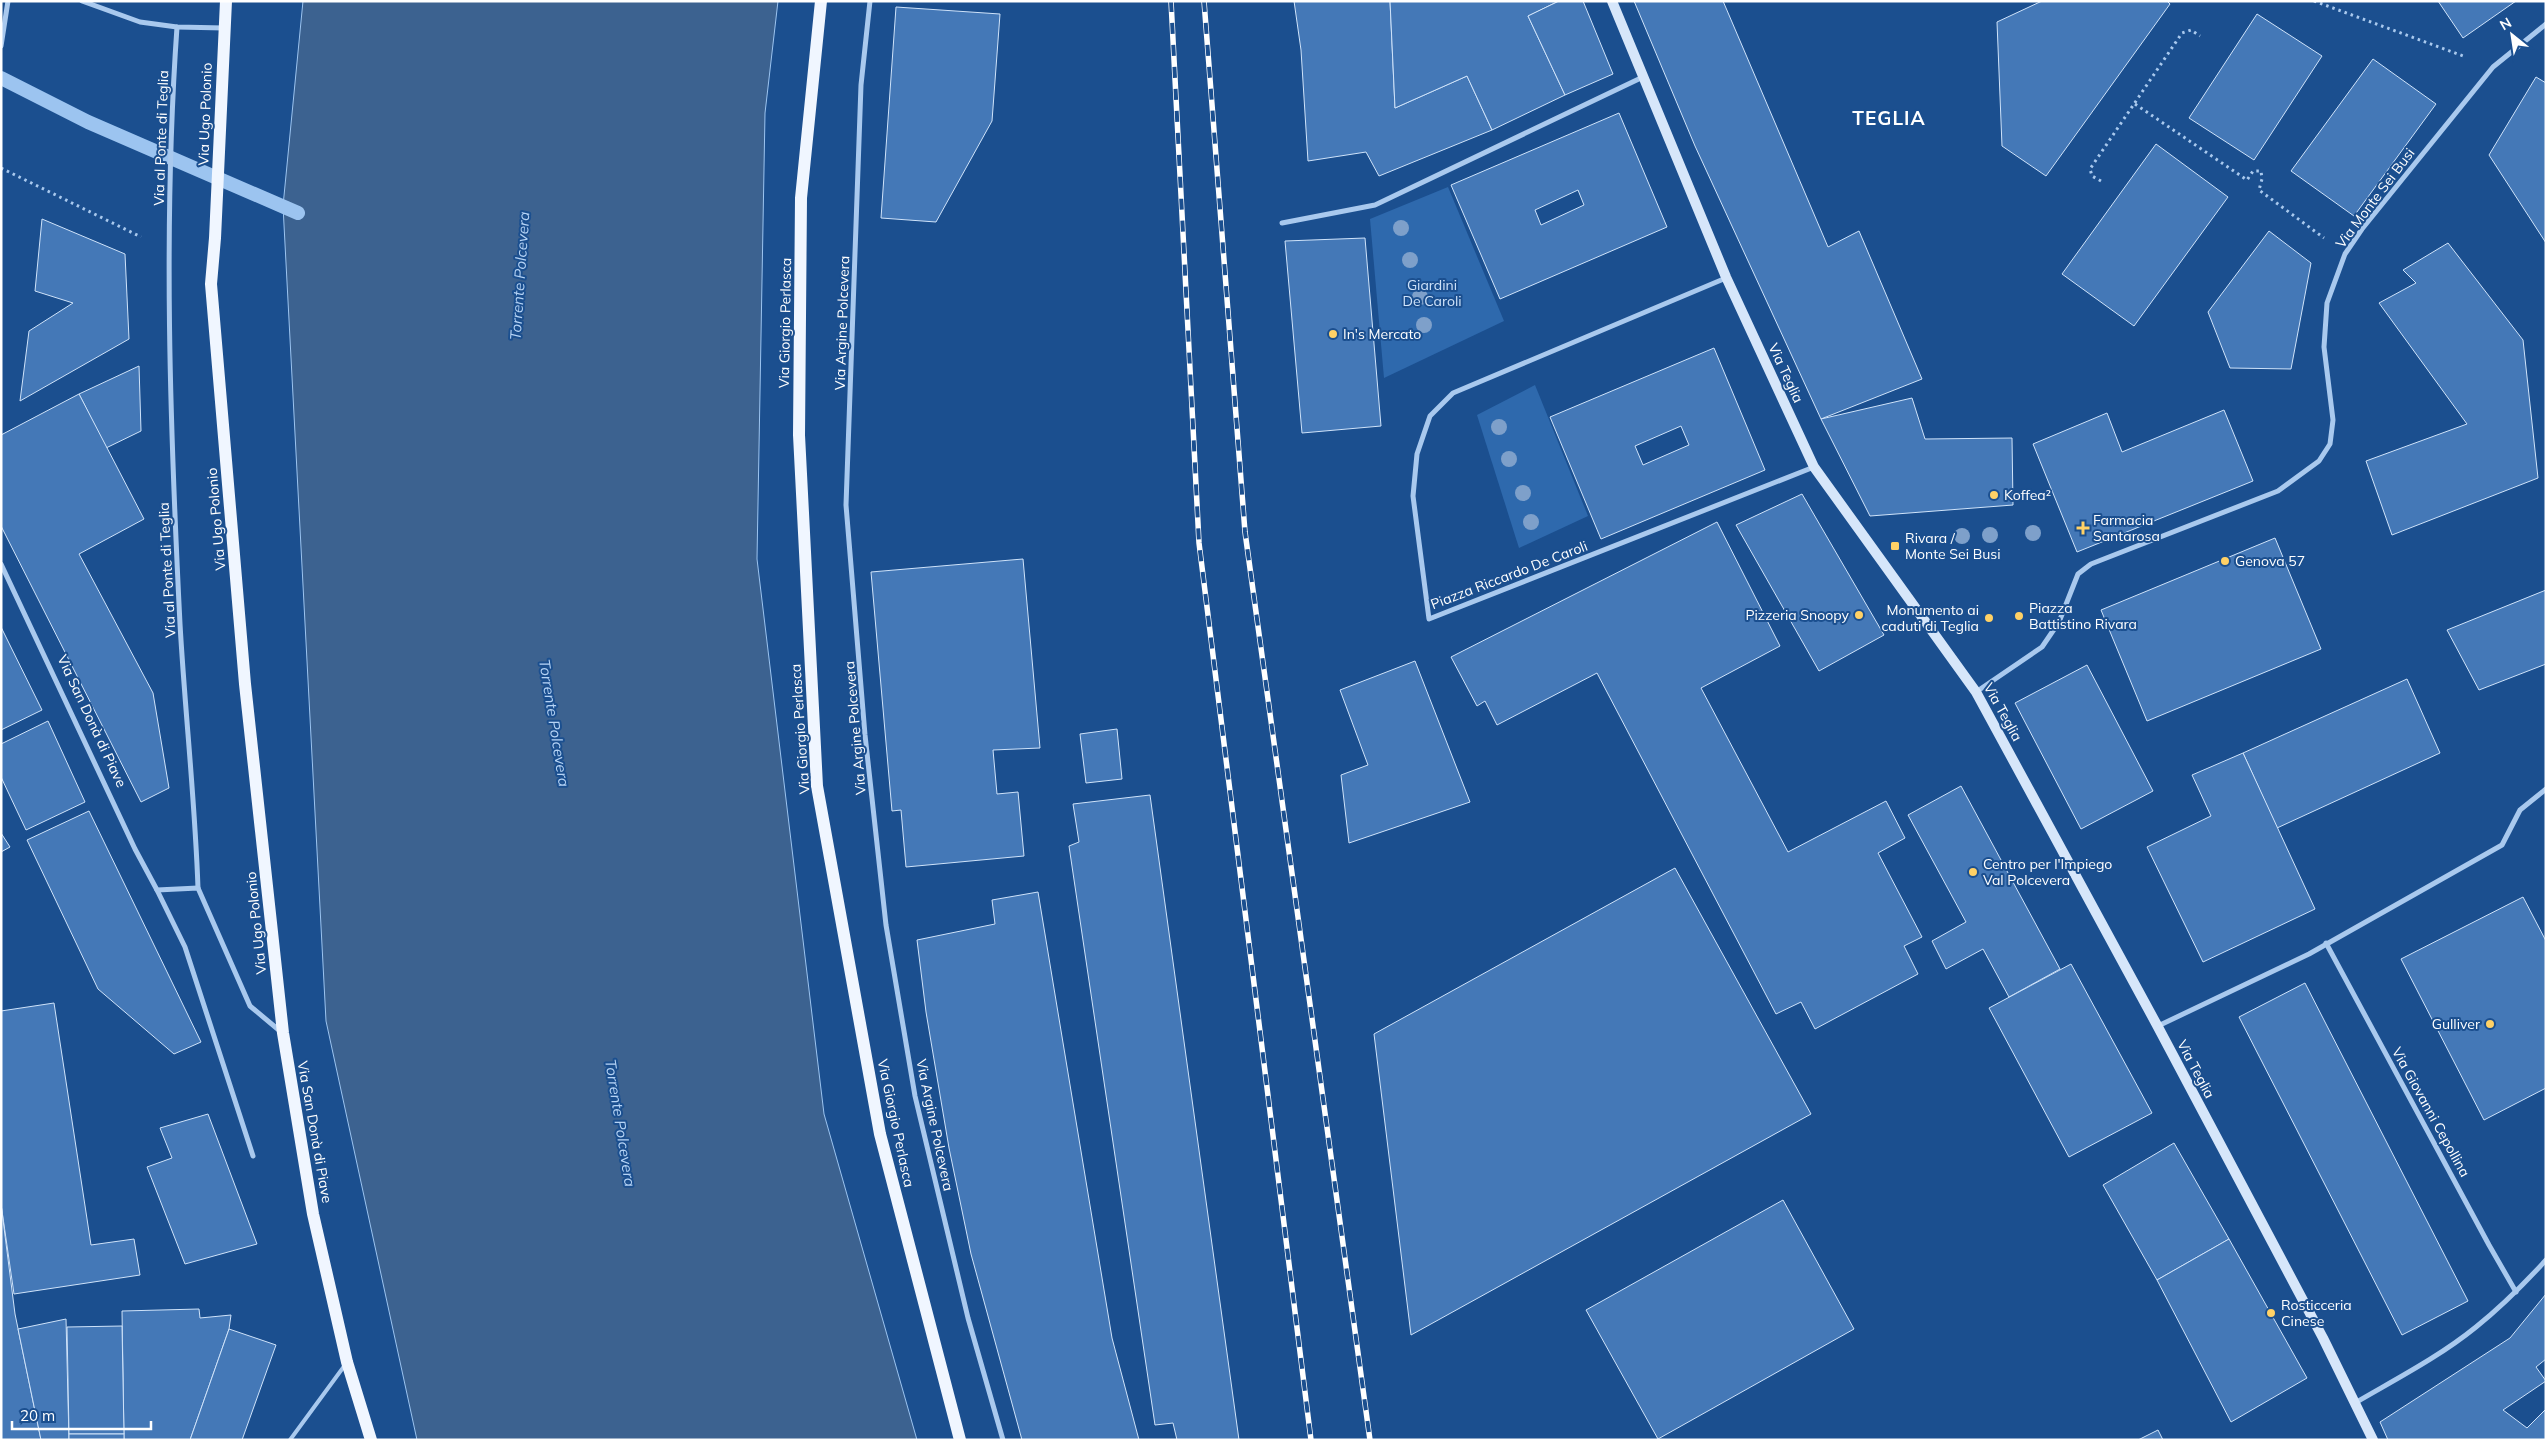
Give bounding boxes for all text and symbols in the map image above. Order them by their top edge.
north arrow [2487,10,2537,60]
text: N [2496,13,2515,34]
street label: Via Ugo Polonio [194,62,216,166]
street label: Via al Ponte di Teglia [150,70,172,206]
district label: TEGLIA [1852,106,1926,130]
street label: Via Monte Sei Busi [2332,144,2418,252]
water label: Torrente Polcevera [506,211,533,341]
street label: Via Argine Polcevera [831,255,853,391]
street label: Via Giorgio Perlasca [775,258,795,388]
park label: Giardini De Caroli [1402,276,1462,310]
place label: In's Mercato [1343,325,1421,343]
marker: In's Mercato [1327,328,1339,340]
street label: Via Teglia [1764,340,1808,406]
street label: Via Ugo Polonio [203,467,229,571]
place label: Koffea² [2004,486,2051,504]
marker: Koffea² [1988,489,2000,501]
street label: Via al Ponte di Teglia [154,502,180,638]
place label: Farmacia Santarosa [2093,511,2160,545]
marker: Farmacia Santarosa [2077,522,2089,534]
place label: Rivara / Monte Sei Busi [1905,529,2001,563]
street label: Piazza Riccardo De Caroli [1428,537,1590,613]
marker: Rivara / Monte Sei Busi [1889,540,1901,552]
place label: Genova 57 [2235,552,2305,570]
marker: Genova 57 [2219,555,2231,567]
place label: Piazza Battistino Rivara [2029,599,2137,633]
place label: Monumento ai caduti di Teglia [1881,601,1979,635]
place label: Pizzeria Snoopy [1745,606,1850,624]
marker: Pizzeria Snoopy [1853,609,1865,621]
marker: Piazza Battistino Rivara [2013,610,2025,622]
marker: Monumento ai caduti di Teglia [1983,612,1995,624]
street label: Via San Donà di Piave [53,652,131,790]
water label: Torrente Polcevera [535,658,574,788]
street label: Via Argine Polcevera [840,660,870,796]
street label: Via Giorgio Perlasca [786,663,814,795]
street label: Via Teglia [1980,680,2026,744]
place label: Centro per l'Impiego Val Polcevera [1983,855,2112,889]
marker: Centro per l'Impiego Val Polcevera [1967,866,1979,878]
street label: Via Ugo Polonio [242,871,270,975]
place label: Gulliver [2432,1015,2481,1033]
marker: Gulliver [2484,1018,2496,1030]
street label: Via Teglia [2173,1037,2219,1101]
street label: Via Giovanni Cepollina [2388,1044,2474,1180]
street label: Via Giorgio Perlasca [874,1057,918,1189]
street label: Via Argine Polcevera [912,1057,958,1193]
water label: Torrente Polcevera [601,1058,640,1188]
street label: Via San Donà di Piave [294,1060,336,1204]
place label: Rosticceria Cinese [2281,1296,2352,1330]
marker: Rosticceria Cinese [2265,1307,2277,1319]
scale bar [12,1398,151,1430]
text: 20 m [20,1406,55,1425]

